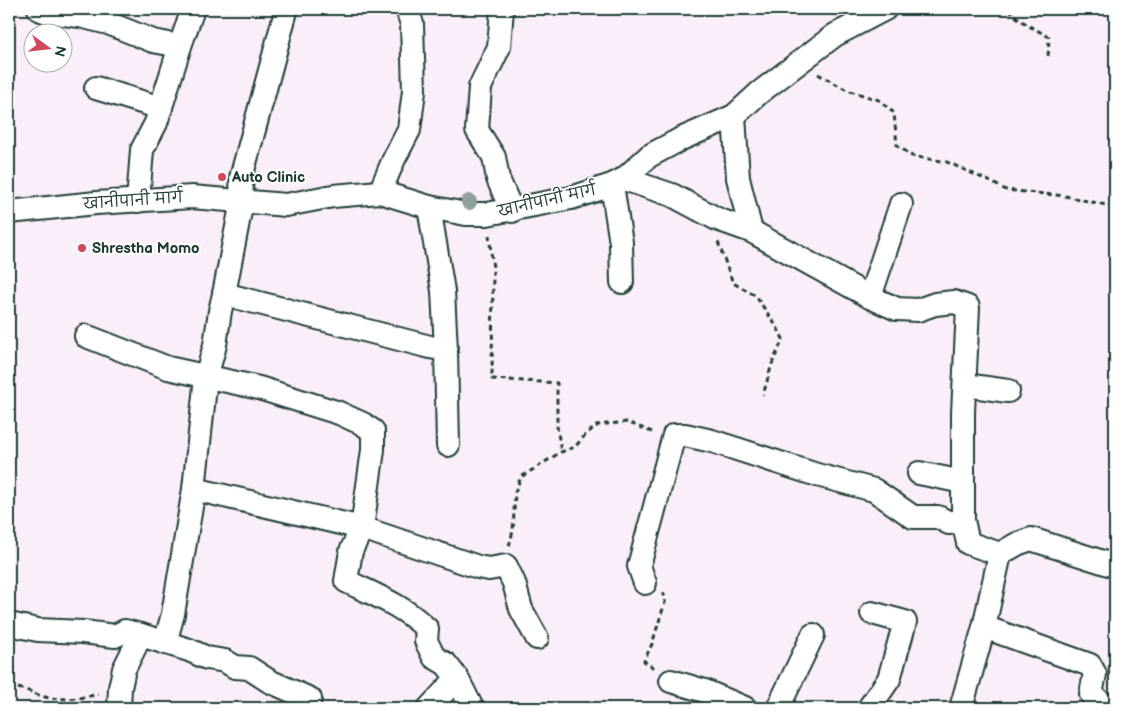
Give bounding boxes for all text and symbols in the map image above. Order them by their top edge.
north arrow [22,22,72,72]
text: N [51,44,70,59]
place label: Auto Clinic [231,168,305,187]
marker: Auto Clinic [216,171,228,183]
street label: खानीपानी मार्ग [494,177,599,222]
street label: खानीपानी मार्ग [81,185,184,214]
place label: Shrestha Momo [92,239,200,258]
marker: Shrestha Momo [76,242,88,254]

